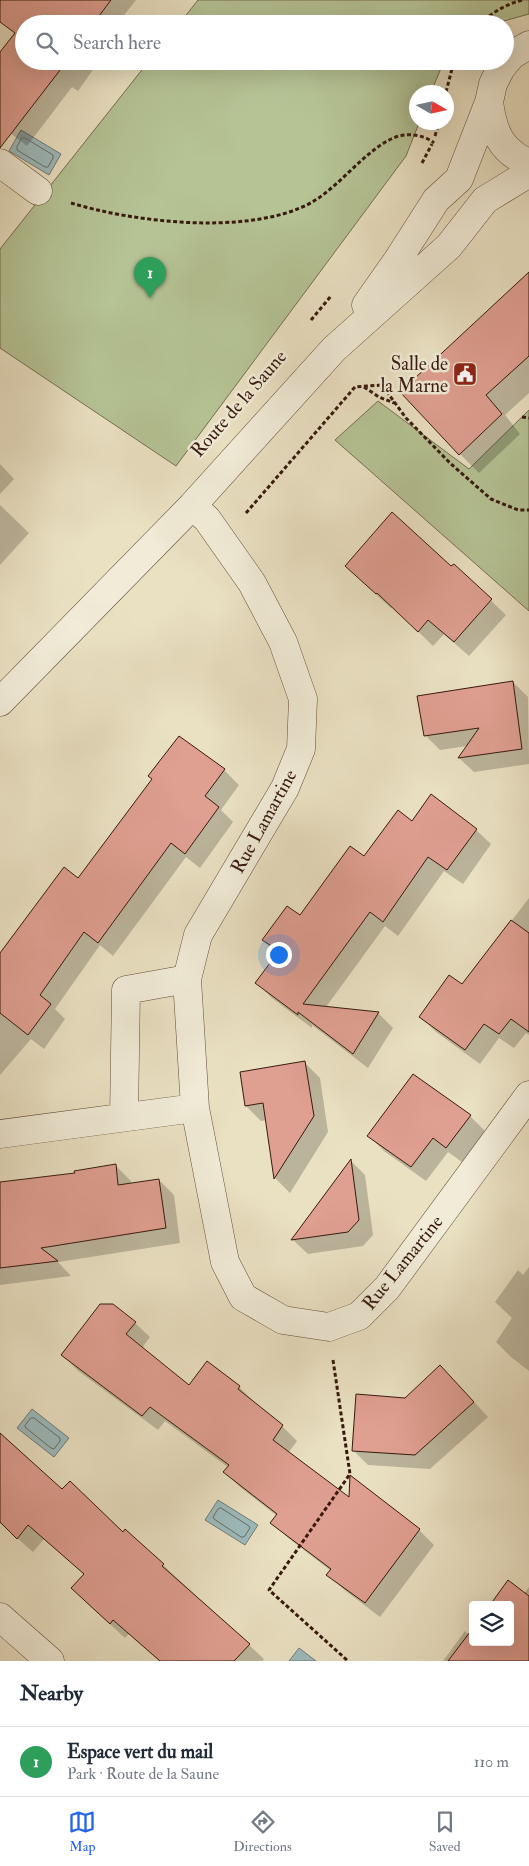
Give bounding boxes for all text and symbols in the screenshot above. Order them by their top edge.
search box [15,15,514,70]
icon: search [33,29,61,57]
text: Search here [73,31,161,55]
north arrow [409,85,454,130]
pin: 1 [134,257,166,298]
street label: Route de la Saune [186,345,292,462]
place label: Salle de la Marne [380,352,448,398]
public building icon: Salle de la Marne [452,361,478,387]
street label: Rue Lamartine [225,765,302,878]
your location [266,942,292,968]
street label: Rue Lamartine [357,1210,448,1315]
map controls [469,1601,514,1646]
button: layers [469,1601,514,1646]
text: Nearby [20,1680,83,1707]
text: Espace vert du mail [67,1740,213,1764]
text: 1 [33,1752,39,1772]
text: 110 m [474,1752,509,1772]
text: Park · Route de la Saune [67,1764,219,1784]
tab: Map [68,1808,96,1855]
tab: Directions [233,1808,292,1855]
tab: Saved [429,1808,461,1855]

